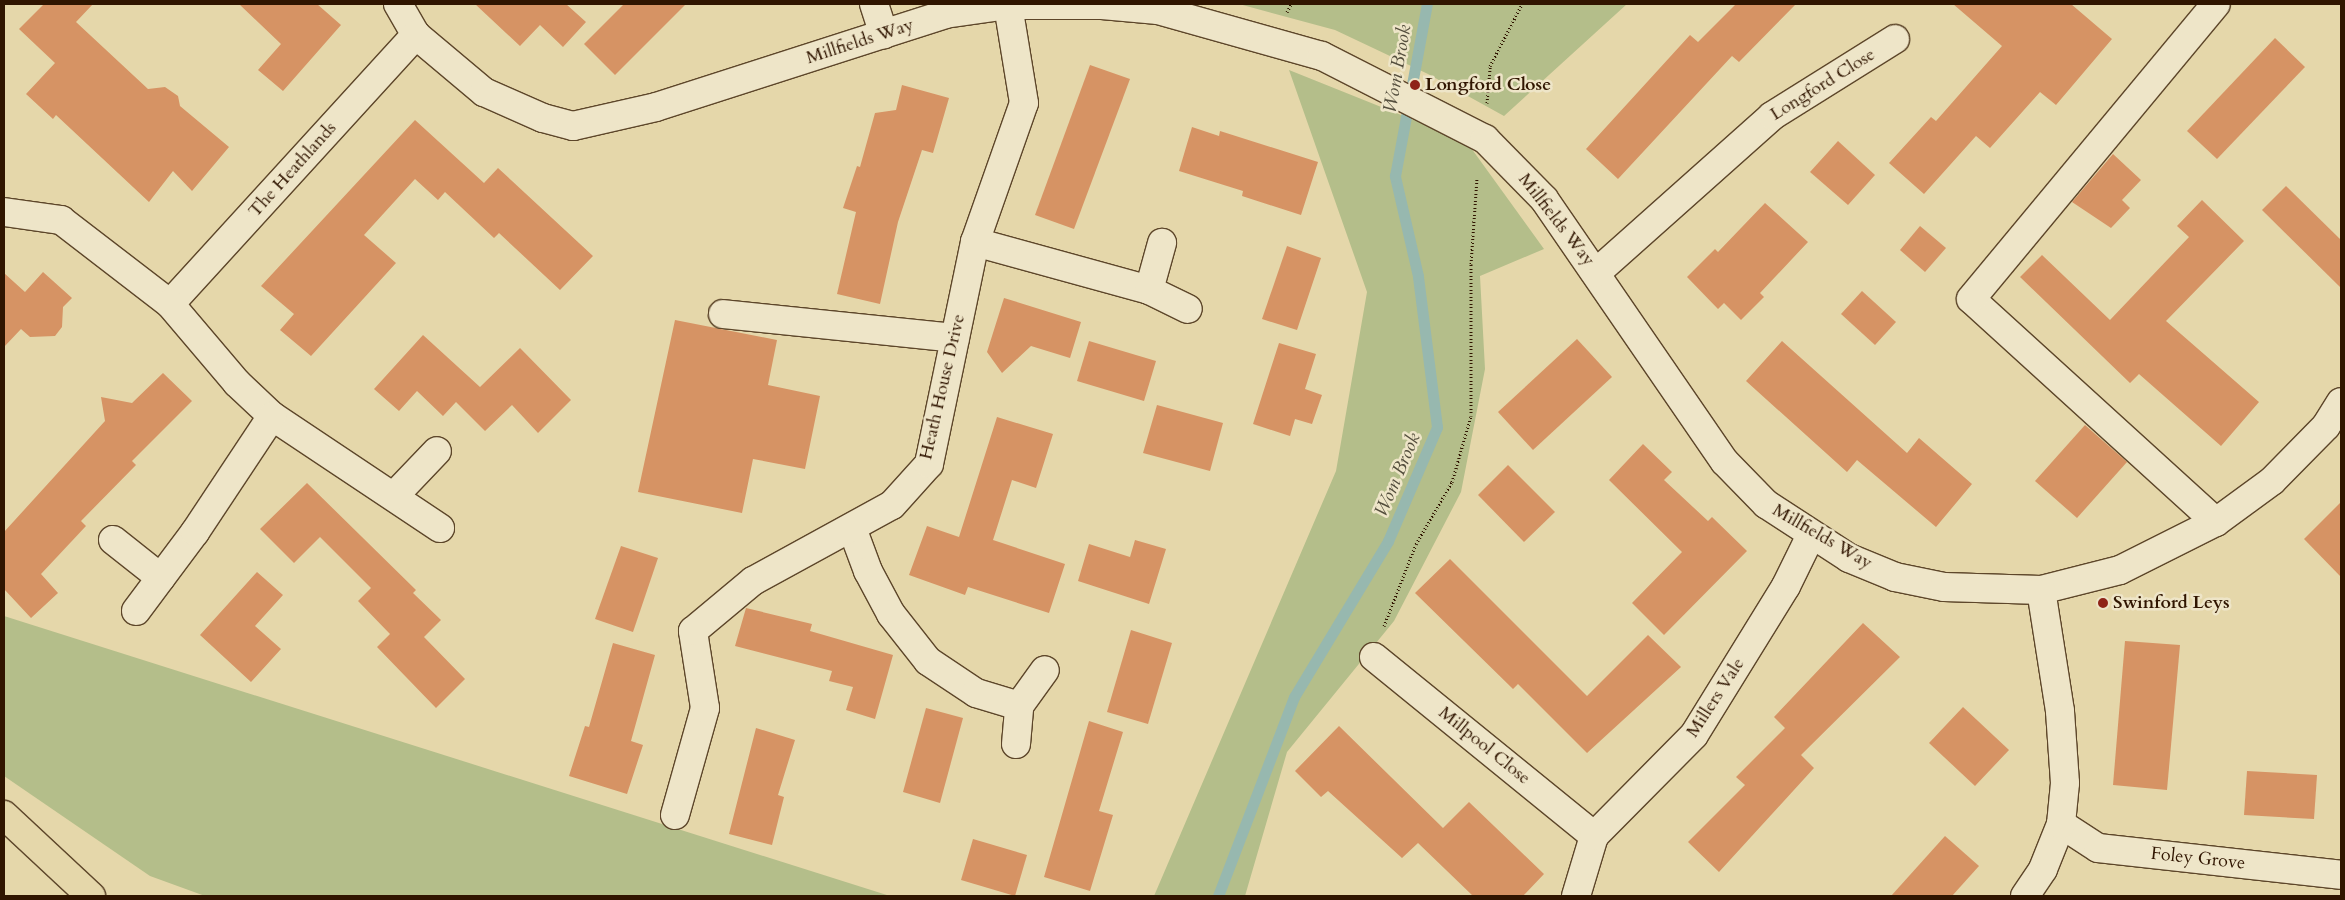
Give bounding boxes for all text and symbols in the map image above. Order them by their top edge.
street label: Millfields Way [804,14,916,70]
water label: Wom Brook [1379,23,1417,115]
street label: Longford Close [1767,44,1879,126]
place label: Longford Close [1425,74,1551,96]
marker: Longford Close [1409,79,1421,91]
street label: The Heathlands [245,118,341,222]
street label: Millfields Way [1513,169,1599,271]
street label: Heath House Drive [916,312,970,462]
water label: Wom Brook [1370,430,1426,520]
street label: Millfields Way [1768,500,1876,574]
place label: Swinford Leys [2113,592,2230,614]
marker: Swinford Leys [2097,597,2109,609]
street label: Millers Vale [1682,654,1750,742]
street label: Millpool Close [1434,702,1534,790]
street label: Foley Grove [2150,843,2246,875]

